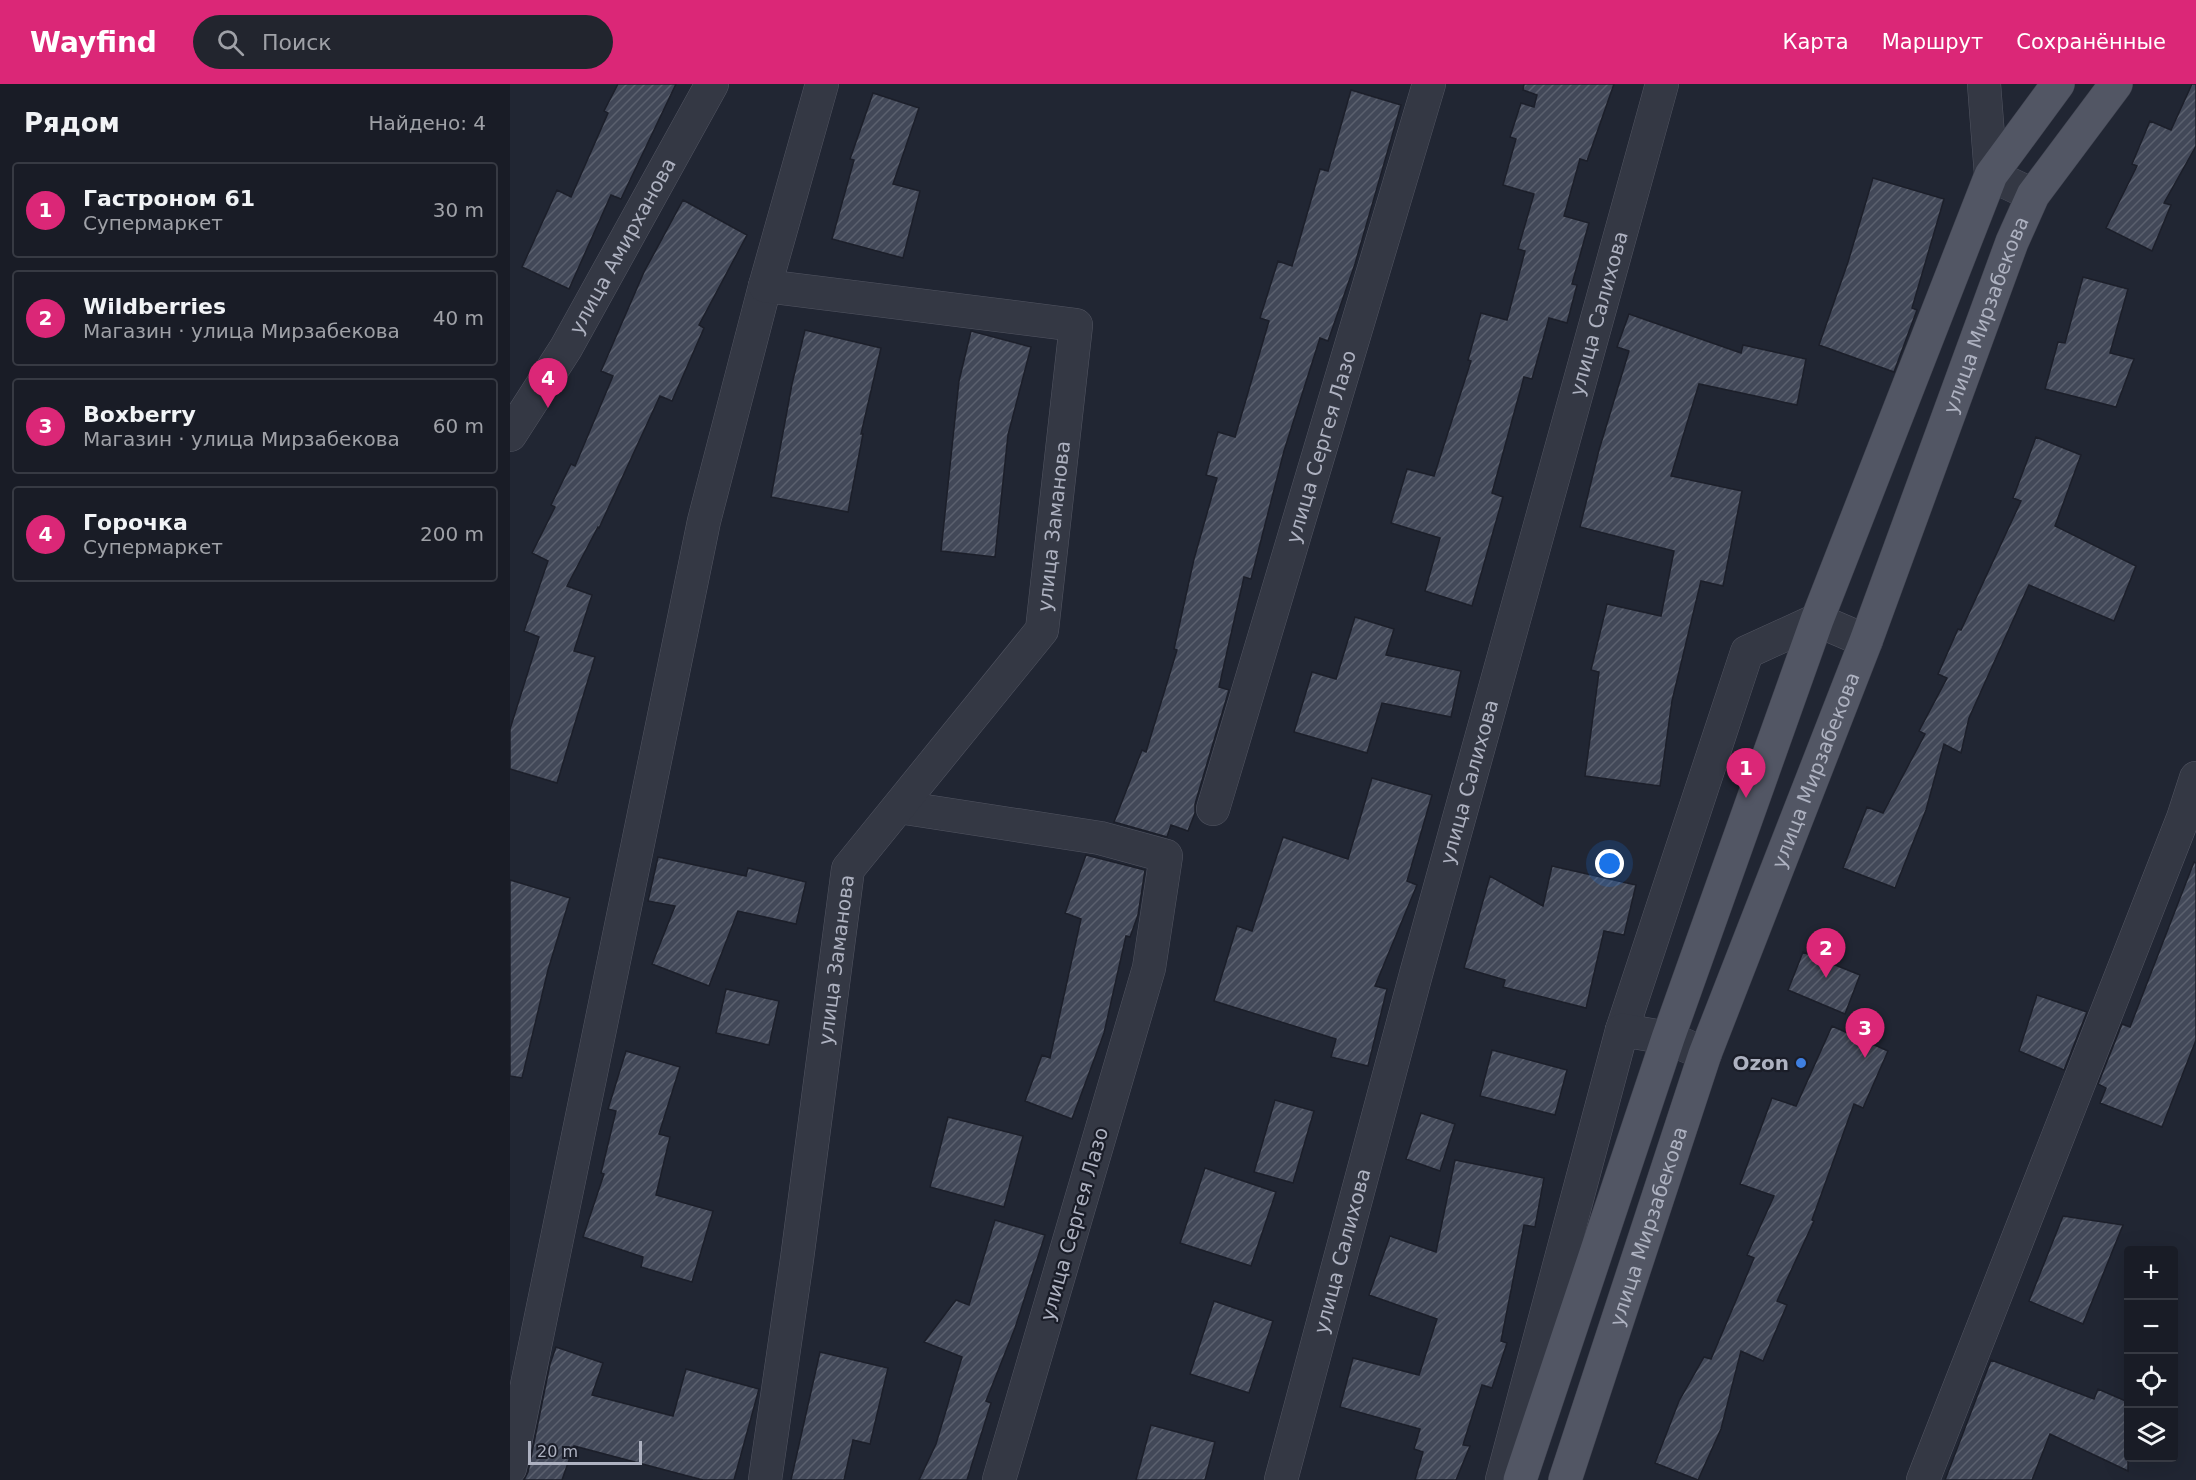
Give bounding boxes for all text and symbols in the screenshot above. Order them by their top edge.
search box [193,15,613,69]
text: Wayfind [30,26,157,59]
icon: search [214,26,247,59]
text: Поиск [262,30,332,55]
text: Карта [1783,30,1849,54]
text: Маршрут [1882,30,1983,54]
text: Сохранённые [2016,30,2166,54]
text: Рядом [24,108,120,138]
text: Найдено: 4 [368,111,486,135]
street label: улица Амирханова [564,154,681,338]
text: Гастроном 61 [83,186,255,211]
text: 1 [39,198,52,222]
text: 30 m [433,198,484,222]
text: Супермаркет [83,211,223,235]
street label: улица Мирзабекова [1938,213,2034,417]
street label: улица Салихова [1564,228,1633,399]
text: Wildberries [83,294,226,319]
text: 2 [39,306,52,330]
text: 40 m [433,306,484,330]
text: Магазин · улица Мирзабекова [83,319,400,343]
street label: улица Сергея Лазо [1281,347,1361,546]
pin: 4 [528,358,567,408]
text: Boxberry [83,402,196,427]
text: 3 [39,414,52,438]
text: 60 m [433,414,484,438]
text: Магазин · улица Мирзабекова [83,427,400,451]
street label: улица Заманова [1032,439,1075,613]
text: Горочка [83,510,188,535]
text: 4 [39,522,52,546]
text: 200 m [420,522,484,546]
text: Супермаркет [83,535,223,559]
street label: улица Мирзабекова [1767,669,1865,872]
street label: улица Салихова [1435,697,1503,867]
pin: 1 [1726,748,1766,798]
your location [1595,849,1624,878]
street label: улица Заманова [813,873,859,1047]
pin: 2 [1806,928,1846,978]
pin: 3 [1846,1008,1884,1058]
place label: Ozon [1732,1051,1789,1075]
marker: Ozon [1794,1056,1808,1070]
street label: улица Мирзабекова [1604,1123,1692,1329]
street label: улица Сергея Лазо [1035,1124,1113,1324]
street label: улица Салихова [1309,1166,1376,1336]
map controls [2124,1246,2178,1462]
button: + [2124,1246,2178,1300]
button: − [2124,1300,2178,1354]
button: locate [2124,1354,2178,1408]
button: layers [2124,1408,2178,1462]
scale bar [528,1438,642,1466]
text: 20 m [537,1442,578,1461]

